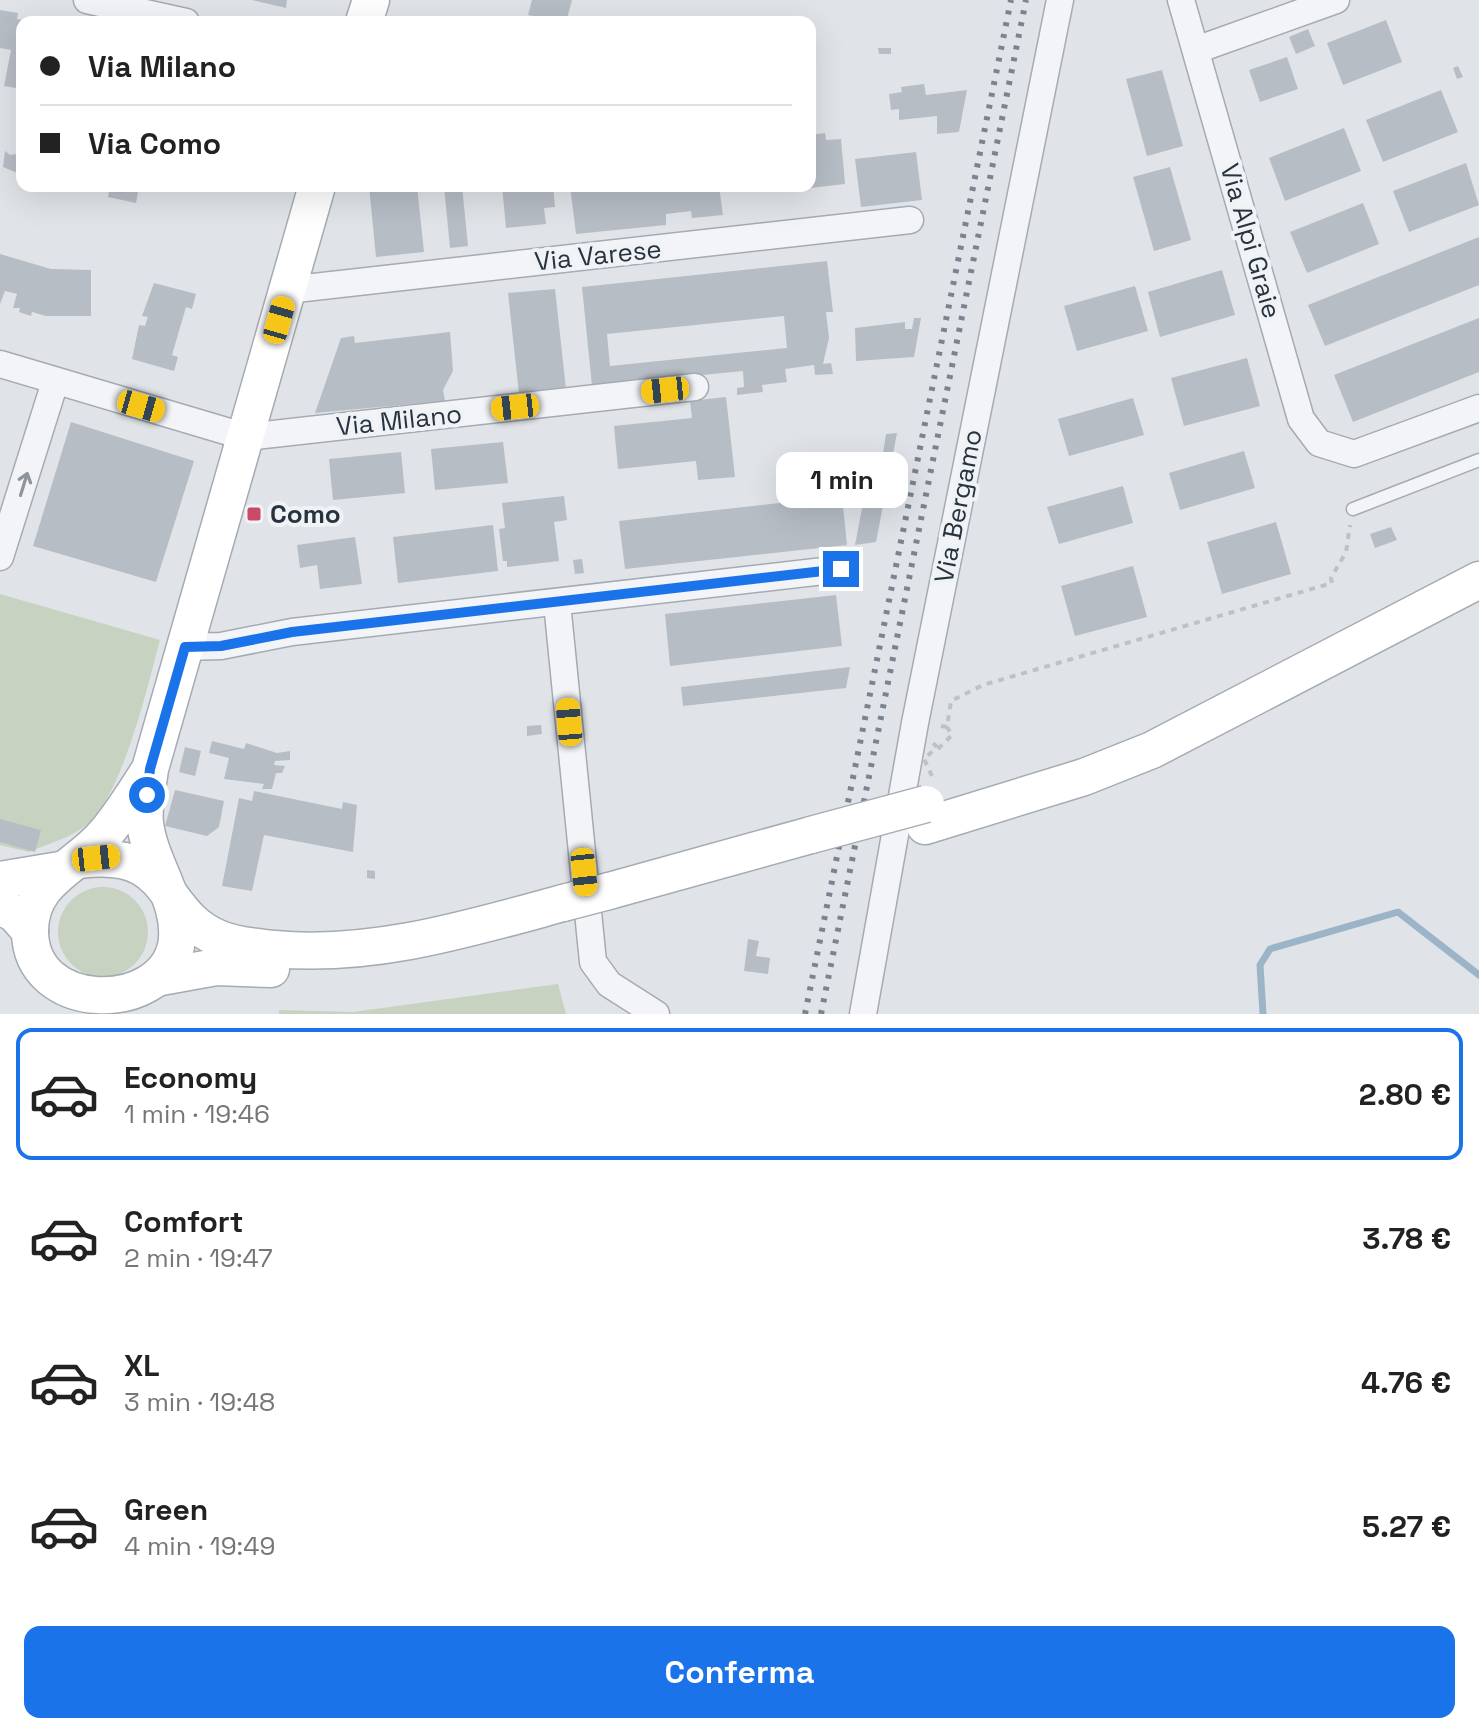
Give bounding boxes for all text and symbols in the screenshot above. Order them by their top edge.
text: Via Milano [88,47,236,86]
text: Via Como [88,124,221,163]
street label: Via Alpi Graie [1213,160,1289,322]
street label: Via Varese [533,231,663,279]
car [261,294,297,346]
car [640,376,690,404]
car [115,388,167,424]
car [490,393,540,421]
street label: Via Milano [334,396,464,444]
street label: Via Bergamo [926,426,990,586]
callout: 1 min [775,453,907,509]
text: 1 min [810,463,874,497]
one-way arrow [17,471,32,497]
place label: Como [270,497,341,531]
marker: Como [245,505,263,523]
route end [823,551,859,587]
car [555,697,583,747]
route start [129,777,165,813]
car [71,844,121,872]
car [570,847,598,897]
icon: car [28,1058,100,1130]
text: Economy [124,1058,257,1097]
text: 2.80 € [1359,1075,1451,1114]
text: 1 min · 19:46 [124,1097,270,1131]
icon: car [28,1202,100,1274]
text: Comfort [124,1202,243,1241]
text: 3.78 € [1362,1219,1451,1258]
text: 2 min · 19:47 [124,1241,273,1275]
icon: car [28,1346,100,1418]
text: XL [124,1346,160,1385]
text: 4.76 € [1361,1363,1451,1402]
text: 3 min · 19:48 [124,1385,275,1419]
icon: car [28,1490,100,1562]
text: Green [124,1490,208,1529]
text: 5.27 € [1362,1507,1451,1546]
text: 4 min · 19:49 [124,1529,275,1563]
button: Conferma [24,1626,1455,1718]

